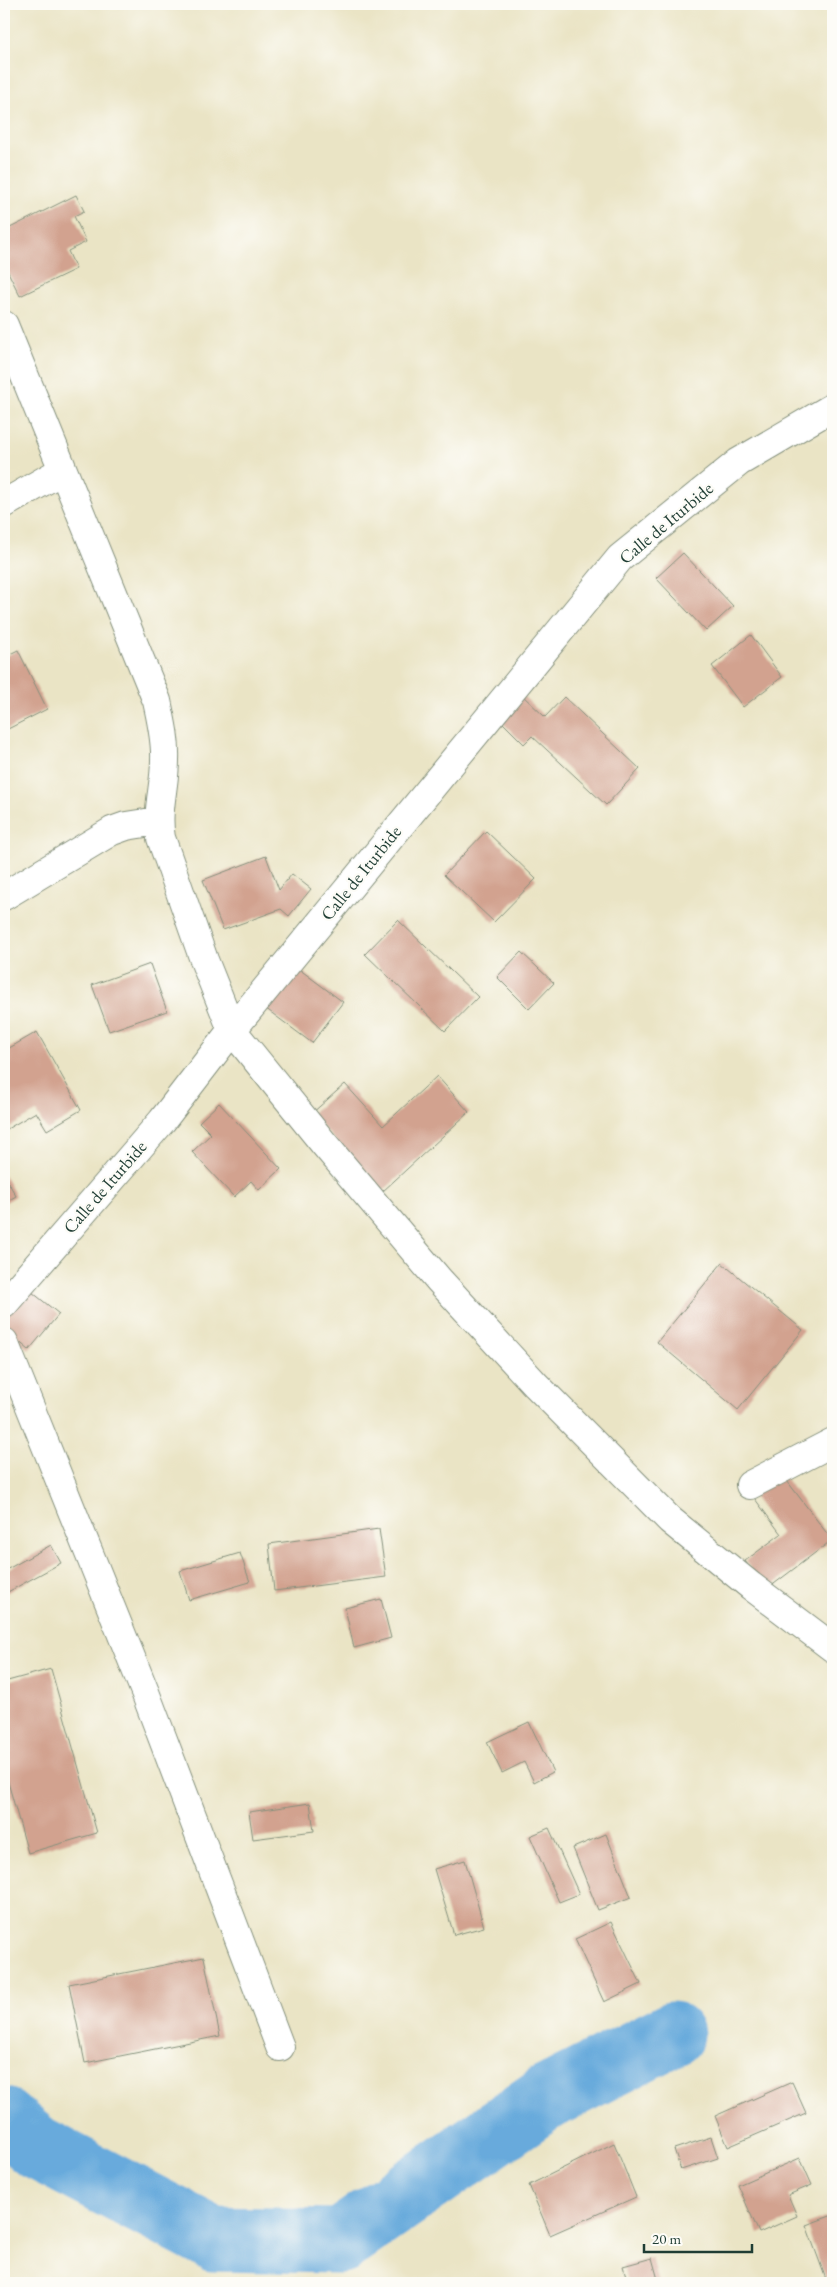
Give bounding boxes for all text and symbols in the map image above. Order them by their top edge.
street label: Calle de Iturbide [614,477,718,569]
street label: Calle de Iturbide [315,820,406,925]
street label: Calle de Iturbide [58,1135,151,1238]
scale bar [644,2222,752,2254]
text: 20 m [652,2229,681,2248]

